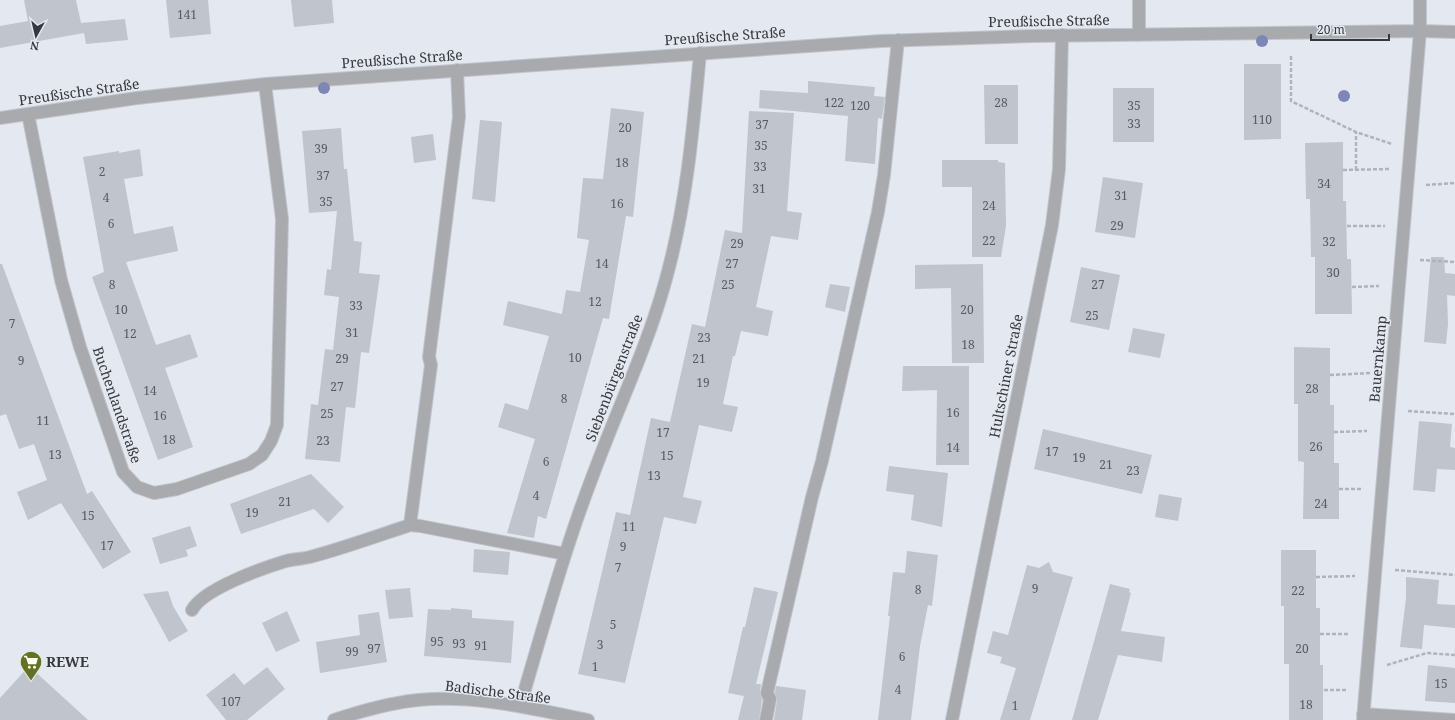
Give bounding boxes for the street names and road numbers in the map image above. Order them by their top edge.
street label: Preußische Straße [988,10,1110,31]
street label: Preußische Straße [664,22,786,49]
street label: Preußische Straße [341,45,463,72]
street label: Preußische Straße [17,74,140,109]
street label: Siebenbürgenstraße [581,311,647,444]
street label: Hultschiner Straße [984,312,1027,439]
street label: Bauernkamp [1364,315,1391,403]
street label: Buchenlandstraße [89,344,146,466]
street label: Badische Straße [444,676,552,707]

